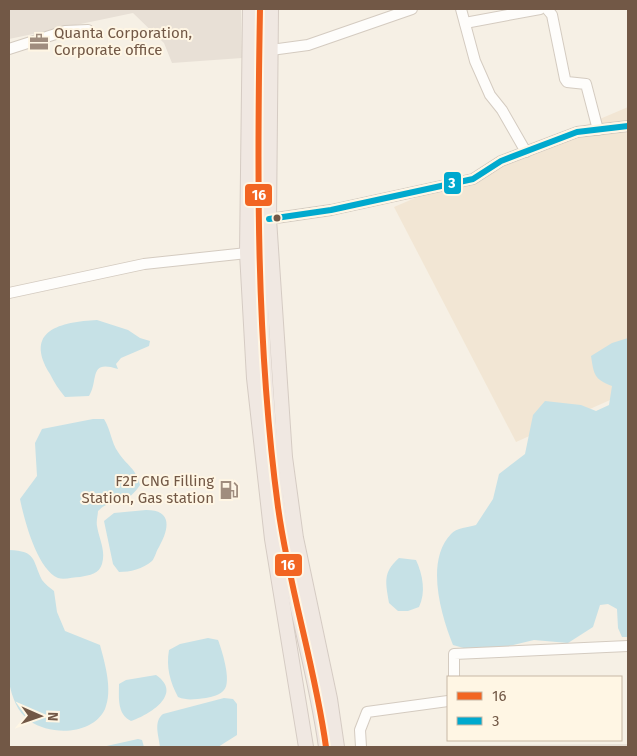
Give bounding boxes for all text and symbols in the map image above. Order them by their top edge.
place label: Quanta Corporation, Corporate office [54,24,192,59]
office icon: Quanta Corporation, Corporate office [28,31,50,53]
line badge: 3 [443,171,462,195]
text: 3 [447,175,456,192]
line badge: 16 [244,183,273,207]
text: 16 [252,187,266,204]
unlabelled marker [272,213,282,223]
place label: F2F CNG Filling Station, Gas station [81,472,214,507]
fuel station icon: F2F CNG Filling Station, Gas station [218,479,240,501]
line badge: 16 [274,553,303,577]
text: 16 [281,557,295,574]
legend [447,676,622,741]
text: 16 [492,687,507,705]
north arrow [15,691,65,741]
text: N [44,711,61,721]
text: 3 [492,712,500,730]

